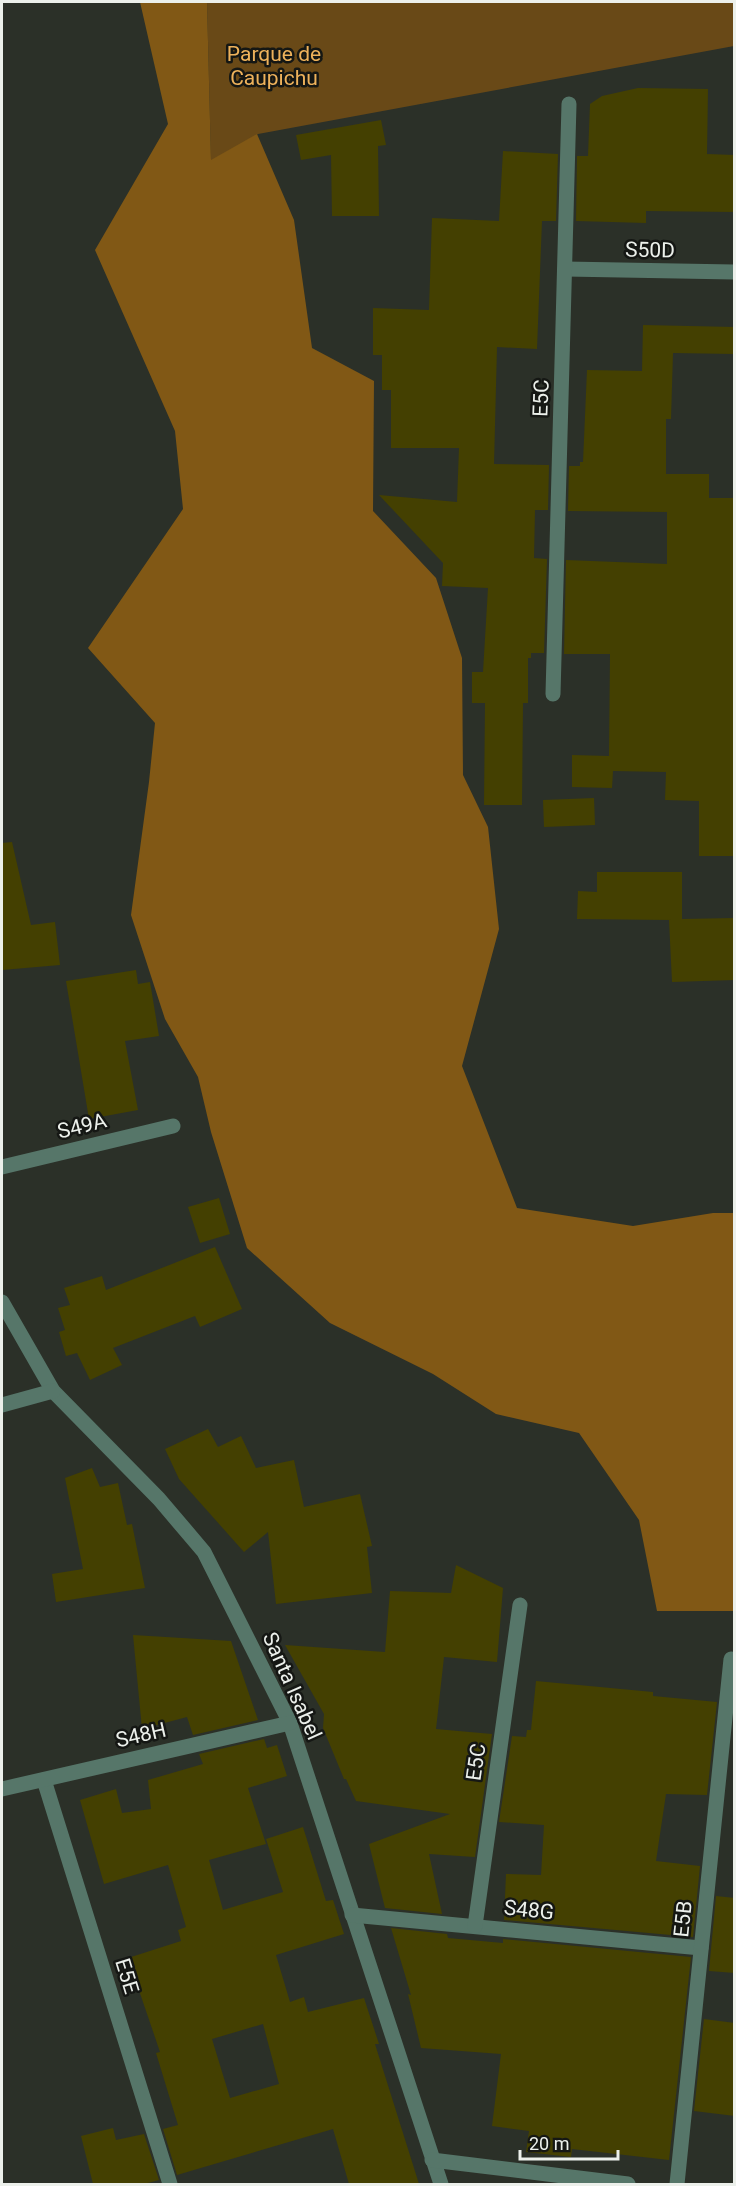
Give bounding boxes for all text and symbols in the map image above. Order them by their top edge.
park label: Parque de Caupichu [227,42,321,90]
street label: S50D [625,238,675,262]
street label: E5C [528,379,554,417]
street label: S49A [55,1108,109,1144]
street label: Santa Isabel [258,1629,326,1743]
street label: S48H [113,1718,169,1752]
street label: E5C [462,1742,490,1782]
street label: S48G [503,1895,555,1925]
street label: E5B [669,1899,697,1939]
street label: E5E [110,1955,144,1997]
scale bar [520,2123,618,2161]
text: 20 m [529,2133,569,2154]

